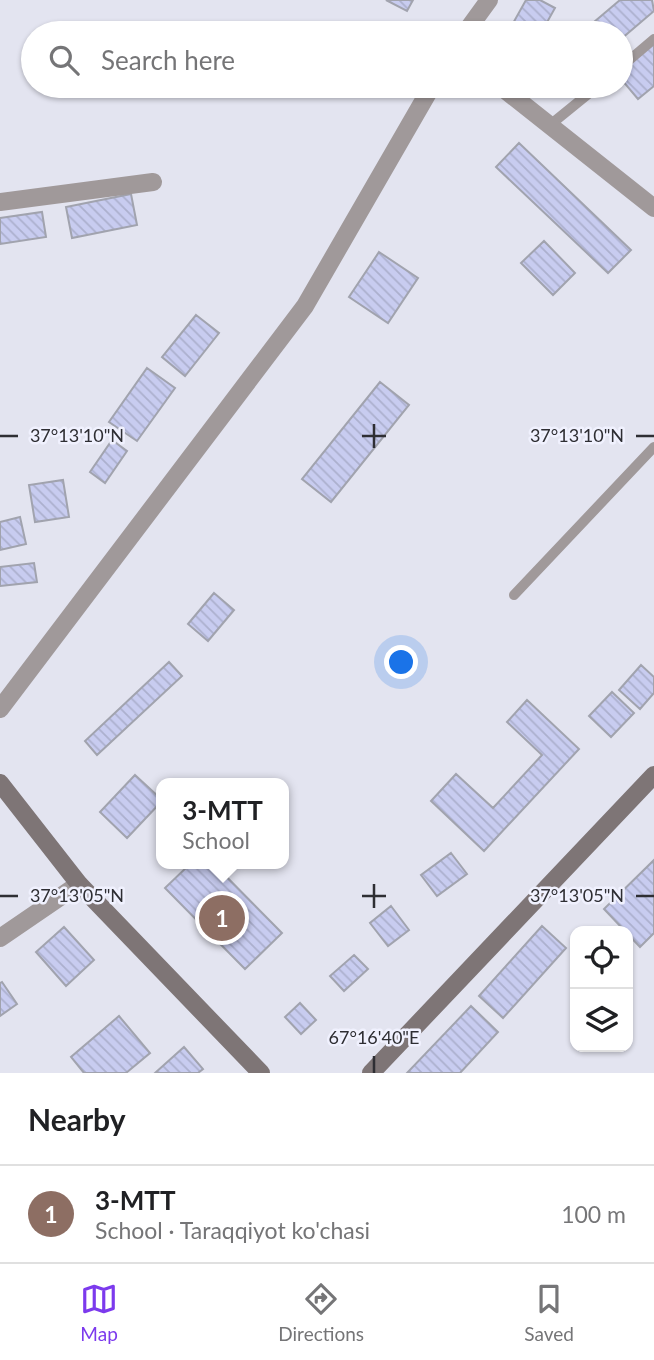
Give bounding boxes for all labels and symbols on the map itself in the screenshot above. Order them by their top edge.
text: 37°13'10"N [30,424,124,446]
text: 37°13'10"N [530,424,624,446]
your location [384,645,418,679]
text: 37°13'05"N [30,884,124,906]
text: 37°13'05"N [530,884,624,906]
pin: 1 [199,892,245,944]
text: 67°16'40"E [329,1026,419,1048]

